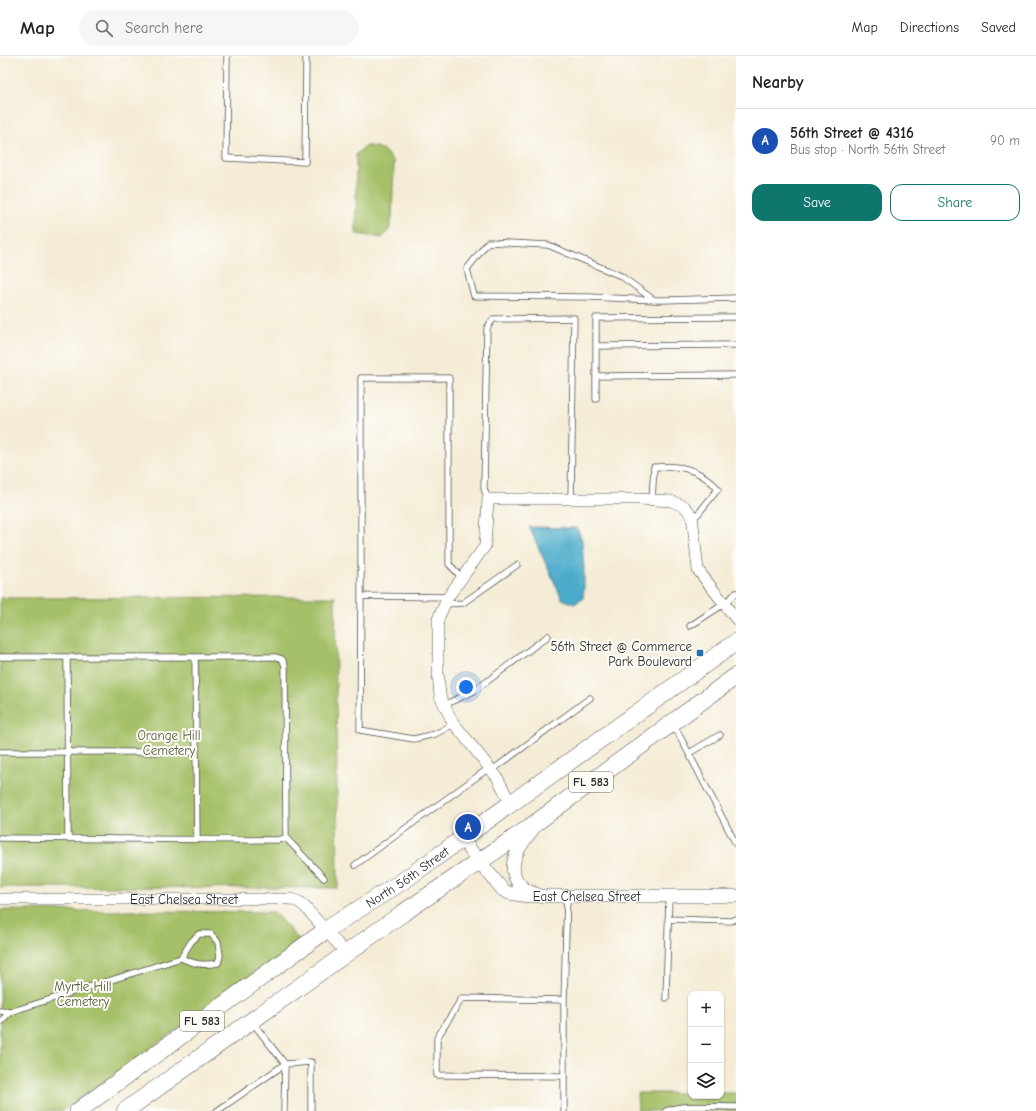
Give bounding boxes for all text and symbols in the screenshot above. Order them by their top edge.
search box [79,10,359,46]
text: Map [20,17,55,39]
icon: search [93,17,115,39]
text: Search here [125,19,203,37]
text: Map [851,19,878,36]
text: Directions [900,19,959,36]
text: Saved [981,19,1016,36]
text: Nearby [752,73,803,92]
text: 56th Street @ 4316 [790,124,914,142]
text: A [761,133,769,148]
text: 90 m [990,133,1020,148]
text: Bus stop · North 56th Street [790,142,945,157]
button: Save [752,184,882,221]
button: Share [890,184,1020,221]
place label: 56th Street @ Commerce Park Boulevard [550,639,692,669]
marker: 56th Street @ Commerce Park Boulevard [695,648,705,658]
your location [456,677,476,697]
park label: Orange Hill Cemetery [138,728,200,758]
road number: FL 583 [569,772,613,792]
pin: A [455,812,481,842]
street label: North 56th Street [363,842,453,910]
street label: East Chelsea Street [533,889,642,904]
street label: East Chelsea Street [130,892,239,907]
park label: Myrtle Hill Cemetery [54,979,112,1009]
map controls [688,991,724,1099]
button: + [688,991,724,1027]
road number: FL 583 [180,1011,224,1031]
button: − [688,1027,724,1063]
button: layers [688,1063,724,1099]

